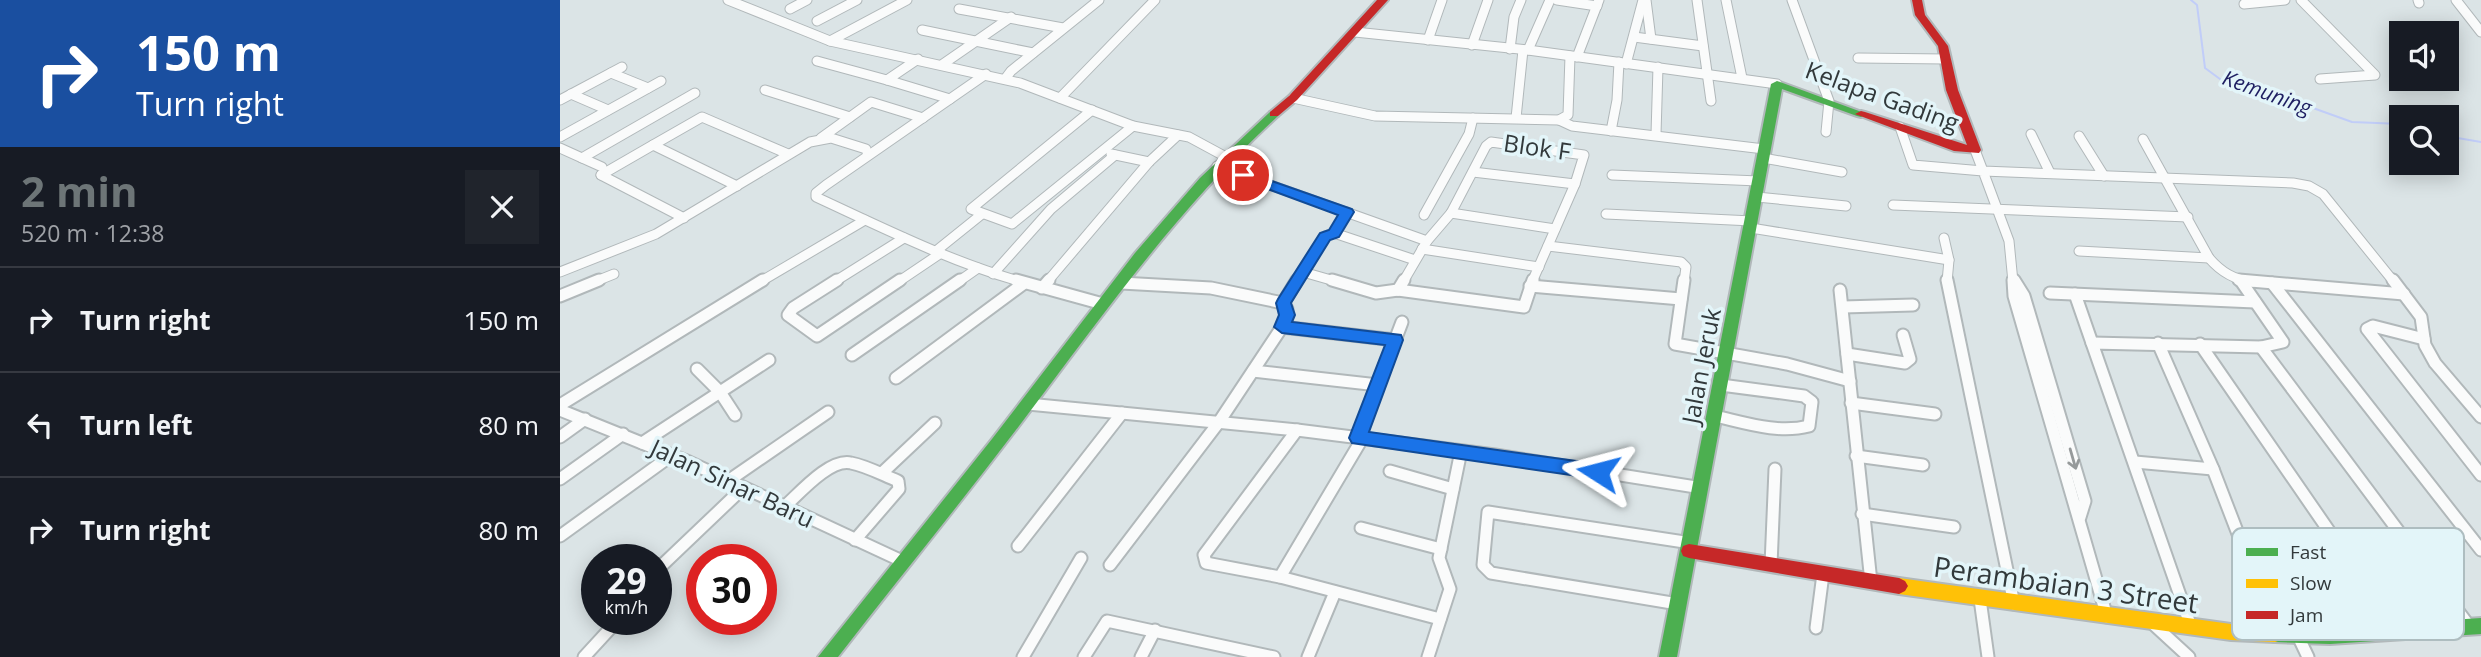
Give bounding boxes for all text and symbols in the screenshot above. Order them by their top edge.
text: 150 m [136,19,281,85]
map controls [2389,21,2459,175]
button: sound [2389,21,2459,91]
icon: right [21,28,112,119]
street label: Kelapa Gading [1801,53,1964,139]
water label: Kemuning [2219,63,2317,121]
text: Turn right [136,82,284,125]
button: search [2389,105,2459,175]
street label: Blok F [1502,125,1573,168]
pin [1213,145,1273,205]
icon: arrive [1224,156,1262,194]
text: 2 min [21,162,138,219]
button: close [465,170,539,244]
text: 520 m · 12:38 [21,217,164,249]
icon: right [21,301,59,339]
text: Turn right [80,302,211,338]
text: 150 m [464,302,539,338]
street label: Jalan Jeruk [1673,305,1728,428]
icon: left [21,406,59,444]
text: Turn left [80,407,192,443]
text: 80 m [478,407,539,443]
street label: Jalan Sinar Baru [644,429,820,535]
position arrow [1561,435,1635,509]
one-way arrow [2067,448,2080,470]
icon: right [21,511,59,549]
text: Turn right [80,512,211,548]
text: 80 m [478,512,539,548]
legend [2232,528,2464,640]
text: Fast [2290,539,2326,565]
speed limit sign: 30 [686,544,777,635]
street label: Perambaian 3 Street [1931,547,2201,621]
text: 29 [606,557,647,604]
text: Slow [2290,570,2332,596]
text: km/h [605,595,648,619]
text: Jam [2288,602,2323,628]

